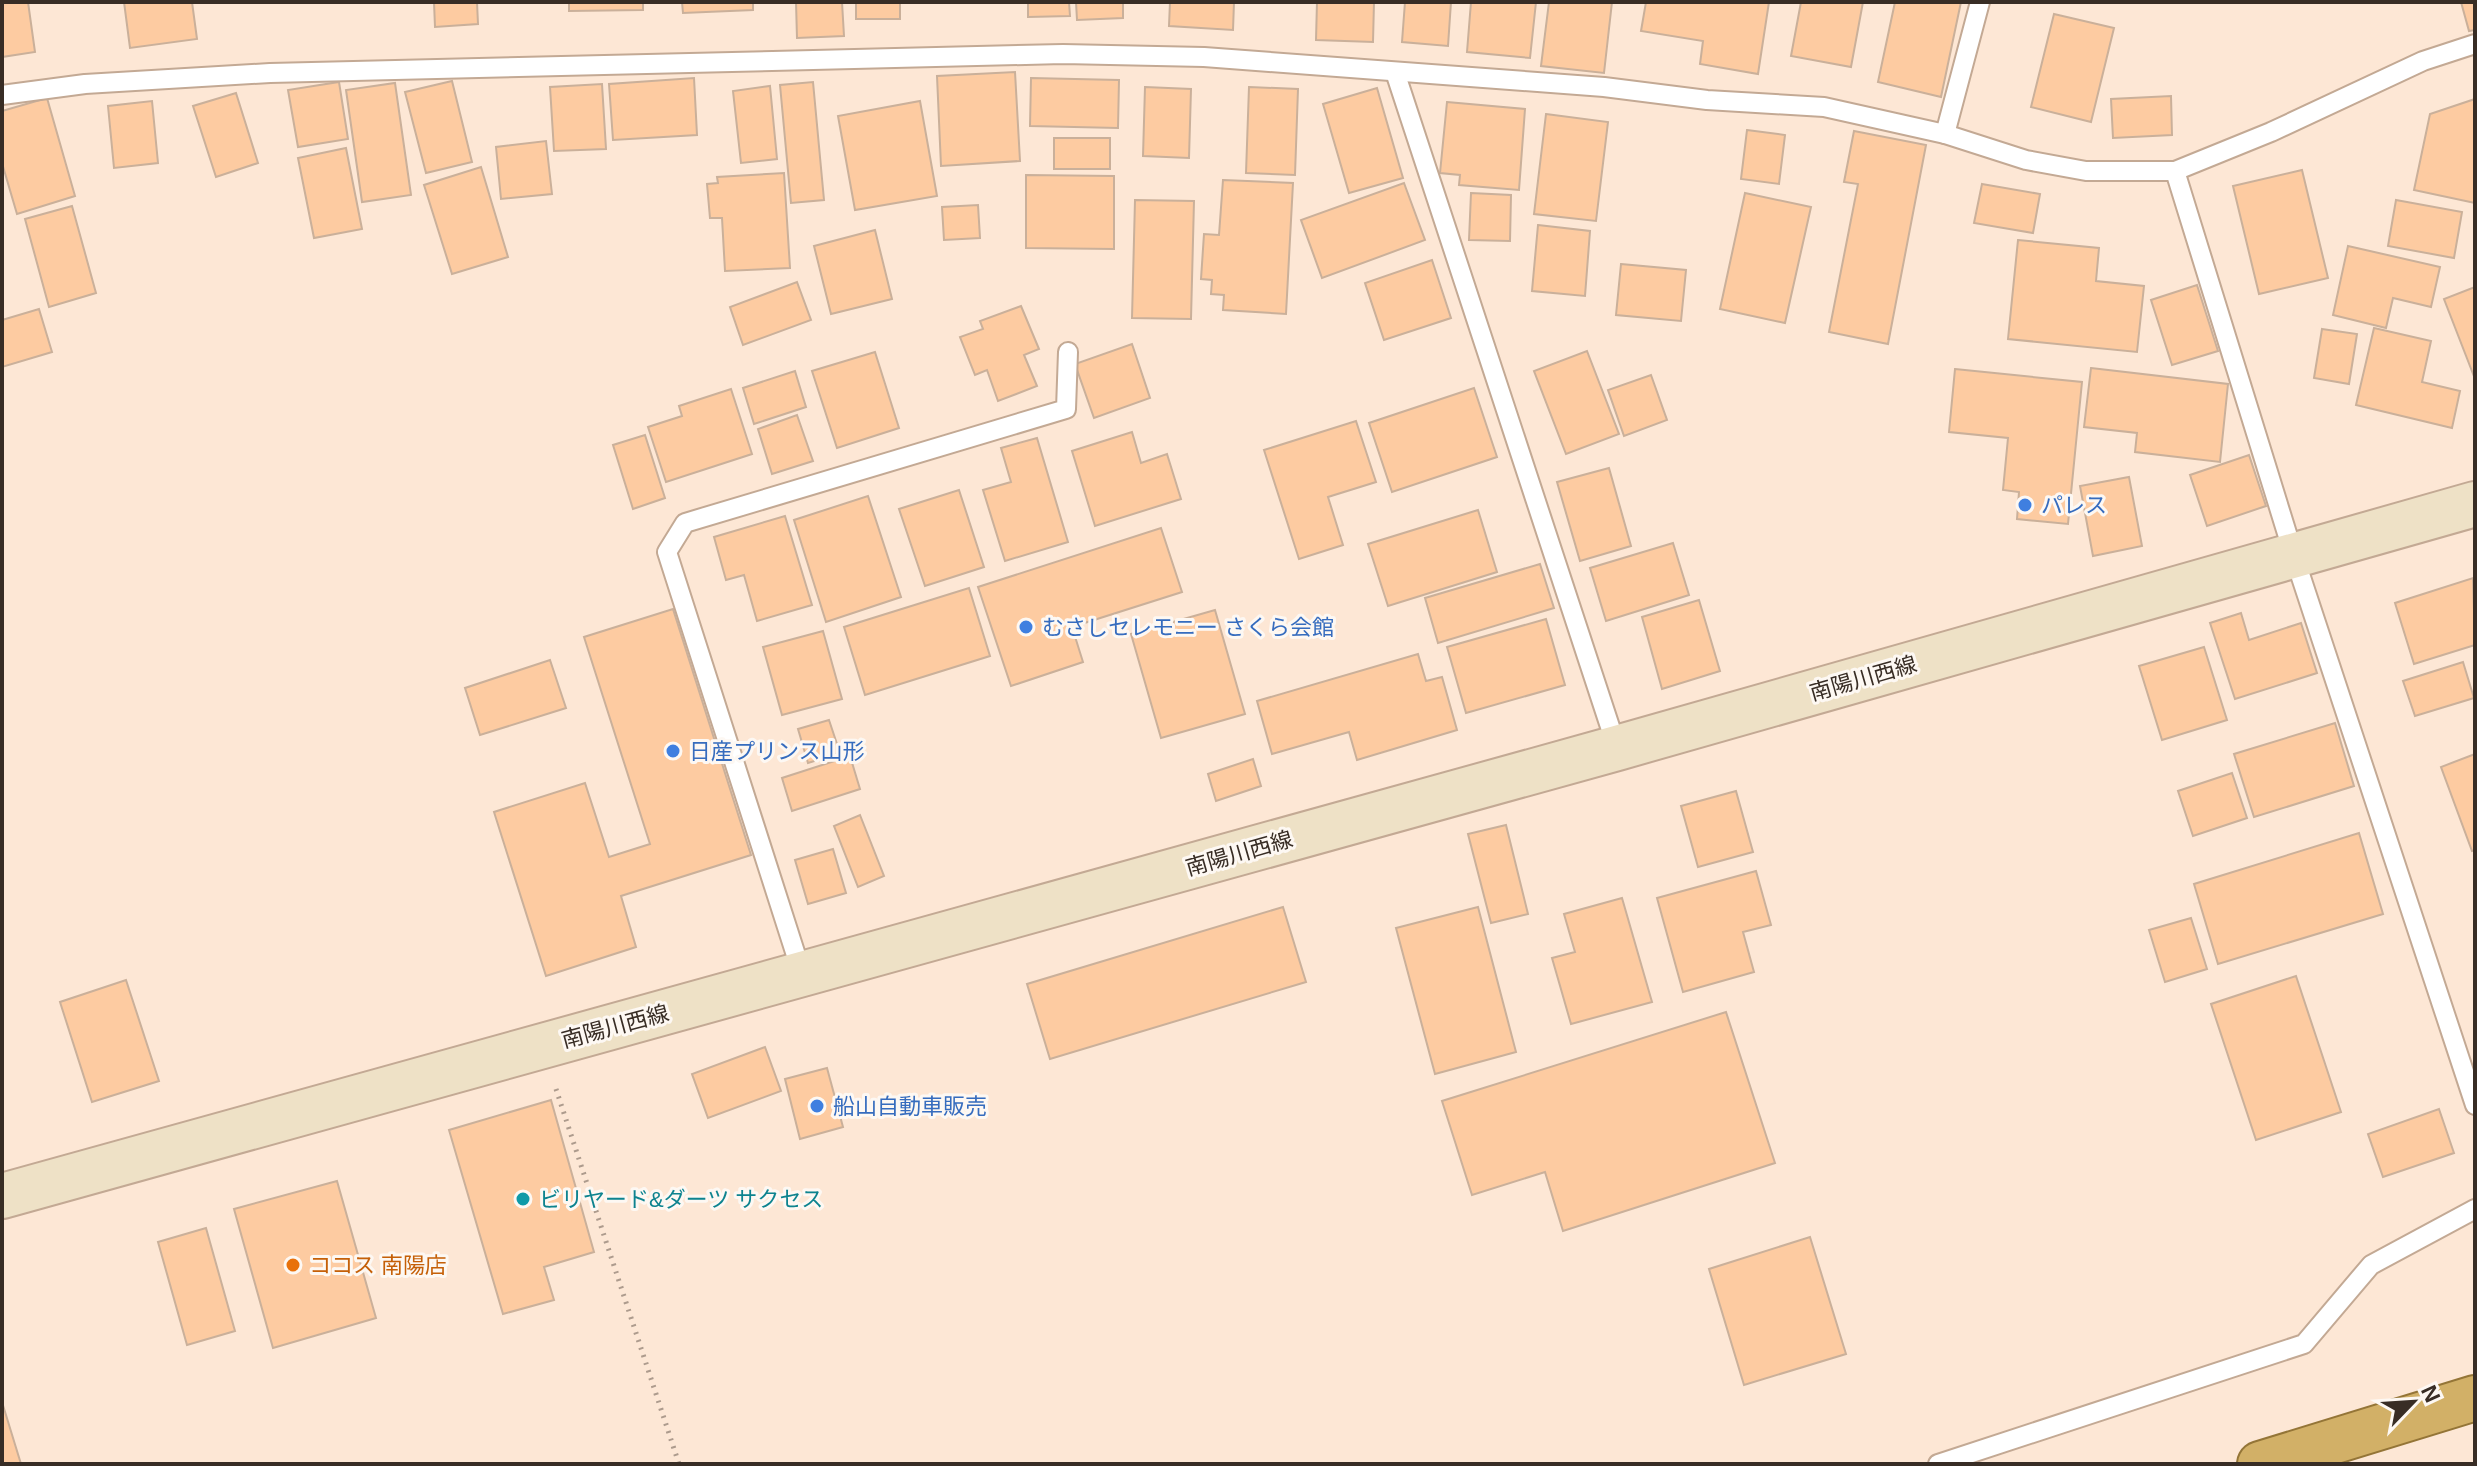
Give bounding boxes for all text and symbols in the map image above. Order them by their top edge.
place label: パレス [2041,493,2107,518]
marker: パレス [2016,496,2034,514]
place label: むさしセレモニー さくら会館 [1042,615,1334,640]
marker: むさしセレモニー さくら会館 [1017,618,1035,636]
street label: 南陽川西線 [1807,651,1919,706]
place label: 日産プリンス山形 [689,739,865,764]
marker: 日産プリンス山形 [664,742,682,760]
street label: 南陽川西線 [1183,826,1295,881]
street label: 南陽川西線 [559,1000,671,1053]
place label: 船山自動車販売 [833,1094,987,1119]
marker: 船山自動車販売 [808,1097,826,1115]
place label: ビリヤード&ダーツ サクセス [539,1187,823,1212]
marker: ビリヤード&ダーツ サクセス [514,1190,532,1208]
place label: ココス 南陽店 [309,1253,447,1278]
marker: ココス 南陽店 [284,1256,302,1274]
north arrow [2373,1362,2453,1442]
text: N [2416,1381,2445,1406]

